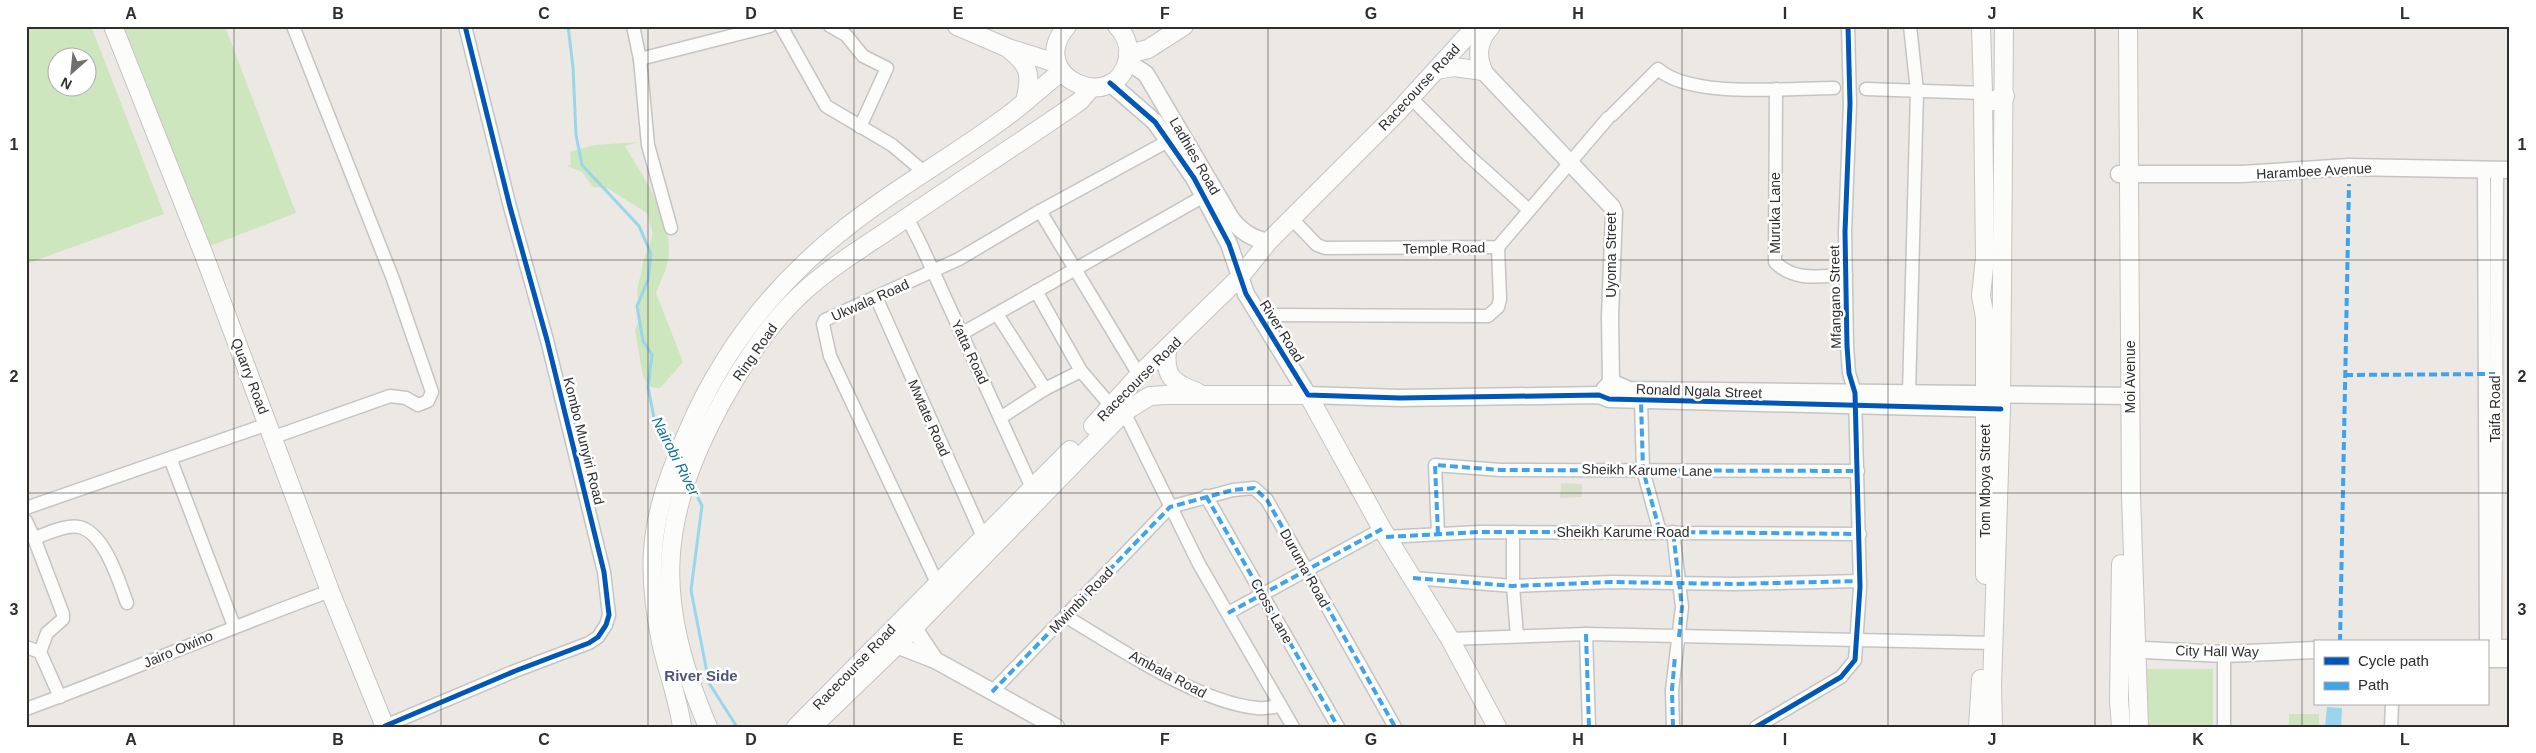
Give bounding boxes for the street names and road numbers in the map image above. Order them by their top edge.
street label: Racecourse Road [1375,41,1463,133]
street label: Ladhies Road [1166,115,1224,197]
street label: Harambee Avenue [2256,160,2372,182]
street label: Muruka Lane [1767,172,1783,254]
street label: Uyoma Street [1603,212,1619,298]
street label: Temple Road [1403,239,1485,257]
street label: Mfangano Street [1826,245,1844,349]
street label: Ukwala Road [829,276,911,324]
street label: River Road [1257,297,1307,365]
street label: Yatta Road [948,317,992,387]
street label: Ring Road [729,320,781,384]
street label: Racecourse Road [1094,334,1184,424]
street label: Quarry Road [228,336,272,416]
street label: Moi Avenue [2122,340,2138,413]
street label: Kombo Munyiri Road [560,376,608,506]
street label: Taifa Road [2487,376,2503,442]
street label: Mwtate Road [905,377,953,459]
street label: Ronald Ngala Street [1636,381,1762,401]
street label: Tom Mboya Street [1977,424,1993,538]
street label: Sheikh Karume Lane [1581,461,1713,479]
street label: Sheikh Karume Road [1556,524,1690,540]
street label: Duruma Road [1277,526,1333,610]
street label: Mwimbi Road [1046,564,1116,636]
street label: Cross Lane [1248,576,1296,646]
street label: Racecourse Road [809,621,899,713]
street label: Jairo Owino [141,627,215,671]
street label: City Hall Way [2175,642,2259,660]
street label: Ambala Road [1127,647,1209,701]

